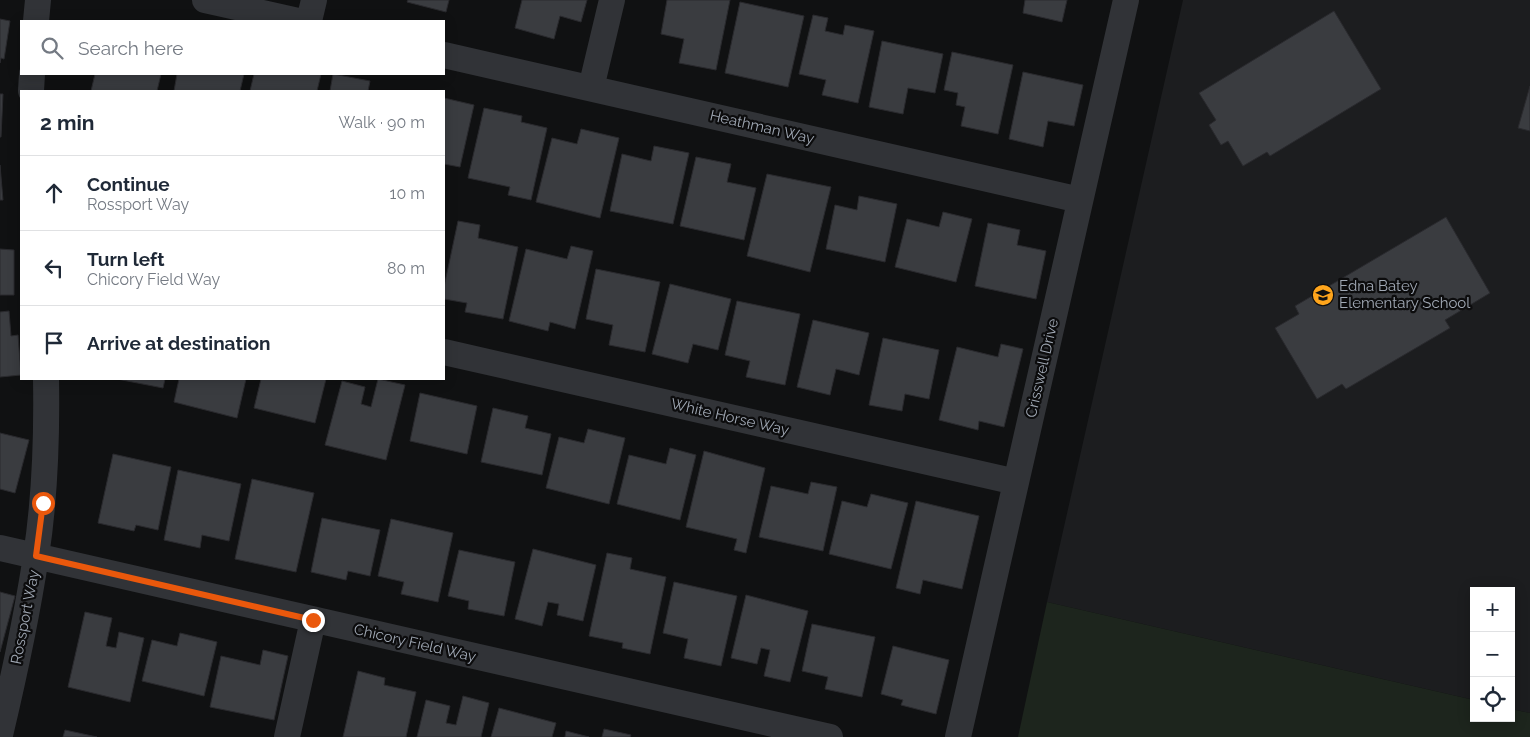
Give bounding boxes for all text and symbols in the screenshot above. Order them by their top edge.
search box [20,20,445,75]
icon: search [38,34,66,62]
text: Search here [78,37,184,59]
street label: Heathman Way [708,106,816,148]
text: 2 min [40,110,94,135]
text: Walk · 90 m [338,113,425,132]
text: Continue [87,173,170,195]
icon: ahead [40,179,68,207]
text: 10 m [390,184,425,203]
text: Rossport Way [87,195,189,214]
text: Turn left [87,248,164,270]
icon: left [40,254,68,282]
text: 80 m [387,259,425,278]
text: Chicory Field Way [87,270,220,289]
place label: Edna Batey Elementary School [1339,277,1471,312]
school or university icon: Edna Batey Elementary School [1311,283,1335,307]
street label: Crisswell Drive [1022,316,1062,419]
icon: arrive [40,329,68,357]
text: Arrive at destination [87,332,271,354]
street label: White Horse Way [669,395,791,439]
route start [32,492,55,515]
street label: Rossport Way [7,568,43,666]
map controls [1470,587,1515,722]
button: + [1470,587,1515,632]
route end [302,609,325,632]
street label: Chicory Field Way [352,620,478,666]
button: − [1470,632,1515,677]
button: locate [1470,677,1515,722]

